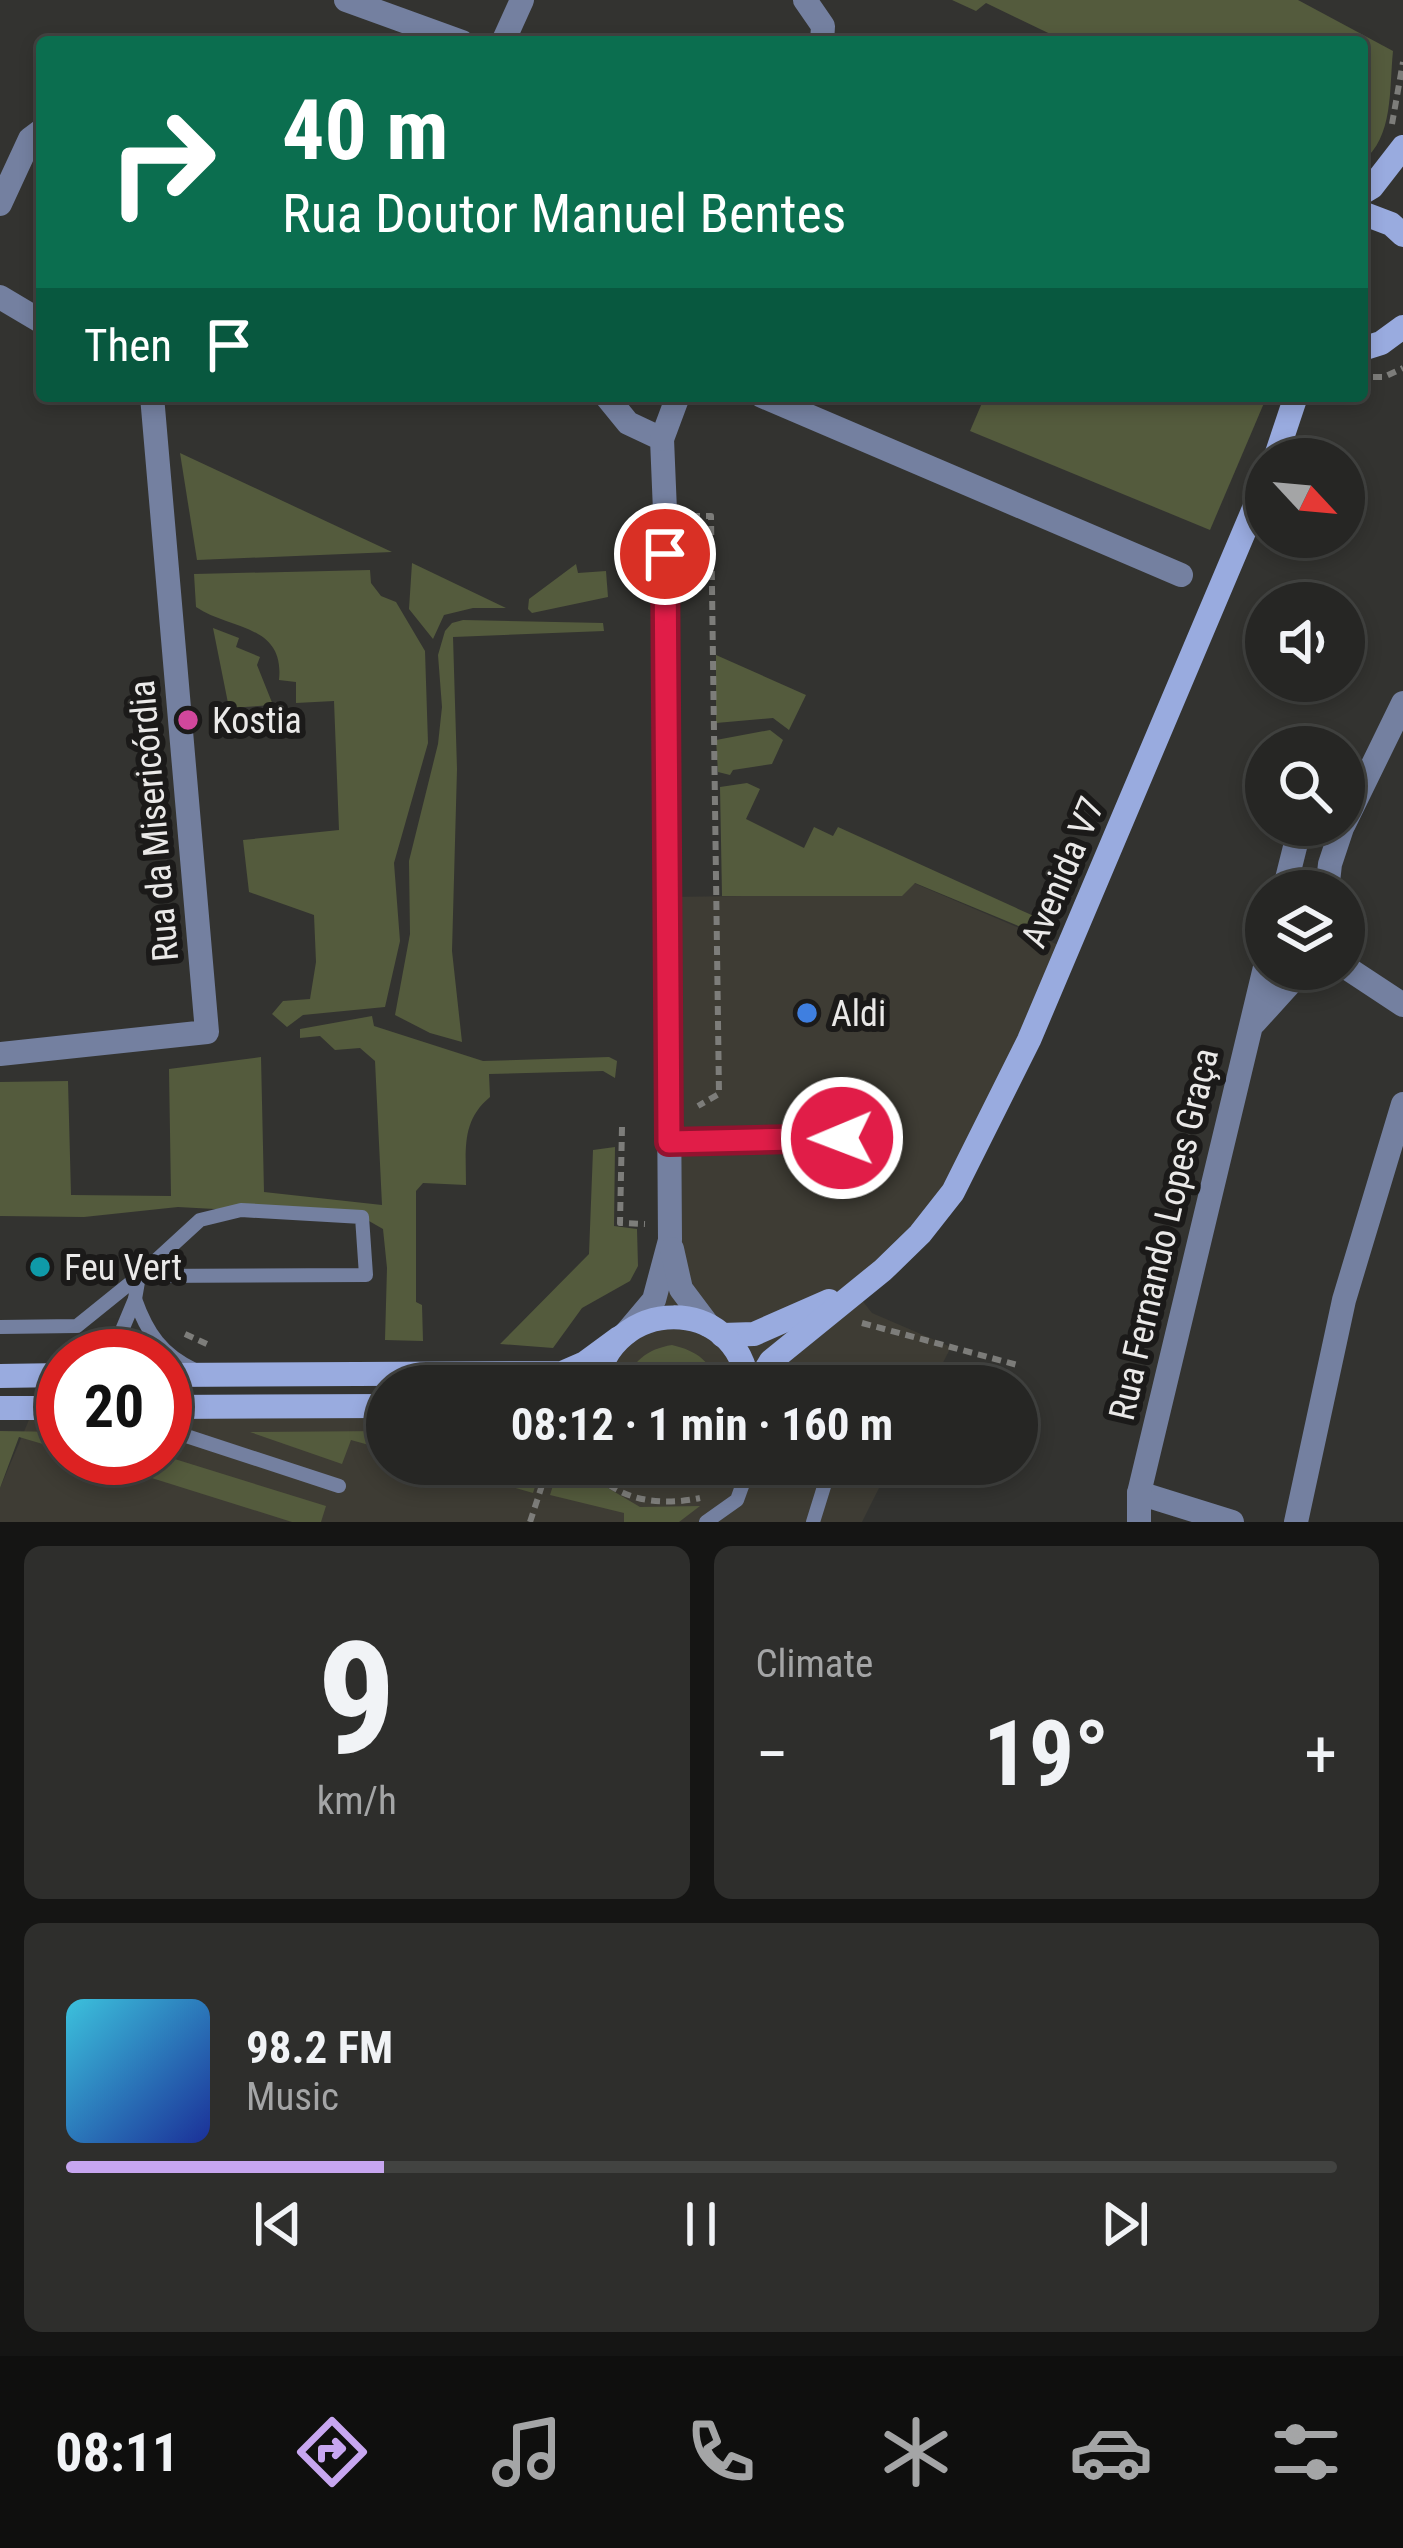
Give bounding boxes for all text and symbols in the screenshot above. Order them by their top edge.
text: 40 m [282,81,449,180]
icon: right [84,84,240,240]
text: Rua Doutor Manuel Bentes [282,182,846,245]
icon: arrive [196,312,262,378]
text: Then [84,319,172,372]
north arrow [1245,438,1365,558]
map controls [1245,438,1365,990]
pin [614,503,716,605]
icon: arrive [632,521,698,587]
button: sound [1245,582,1365,702]
street label: Rua da Misericórdia [121,679,187,963]
place label: Kostia [212,700,302,742]
marker: Kostia [175,707,201,733]
button: search [1245,726,1365,846]
street label: Avenida V7 [1013,791,1113,954]
button: layers [1245,870,1365,990]
place label: Aldi [831,993,886,1035]
marker: Aldi [794,1000,820,1026]
street label: Rua Fernando Lopes Graça [1101,1044,1227,1424]
position arrow [779,1075,905,1201]
place label: Feu Vert [64,1247,182,1289]
marker: Feu Vert [27,1254,53,1280]
speed limit sign: 20 [36,1329,192,1485]
text: 08:12 · 1 min · 160 m [511,1398,893,1451]
text: 9 [317,1608,396,1791]
text: Climate [756,1641,873,1687]
text: 19° [983,1702,1109,1807]
text: − [756,1716,789,1793]
text: + [1304,1716,1337,1793]
text: km/h [317,1778,397,1824]
text: 98.2 FM [246,2021,393,2074]
text: Music [246,2074,339,2120]
icon: previous [245,2191,311,2257]
icon: pause [668,2191,734,2257]
icon: next [1092,2191,1158,2257]
icon: directions [290,2410,374,2494]
icon: music [485,2410,569,2494]
icon: phone [679,2410,763,2494]
icon: climate [874,2410,958,2494]
icon: car [1069,2410,1153,2494]
icon: filters [1264,2410,1348,2494]
text: 08:11 [55,2421,179,2484]

